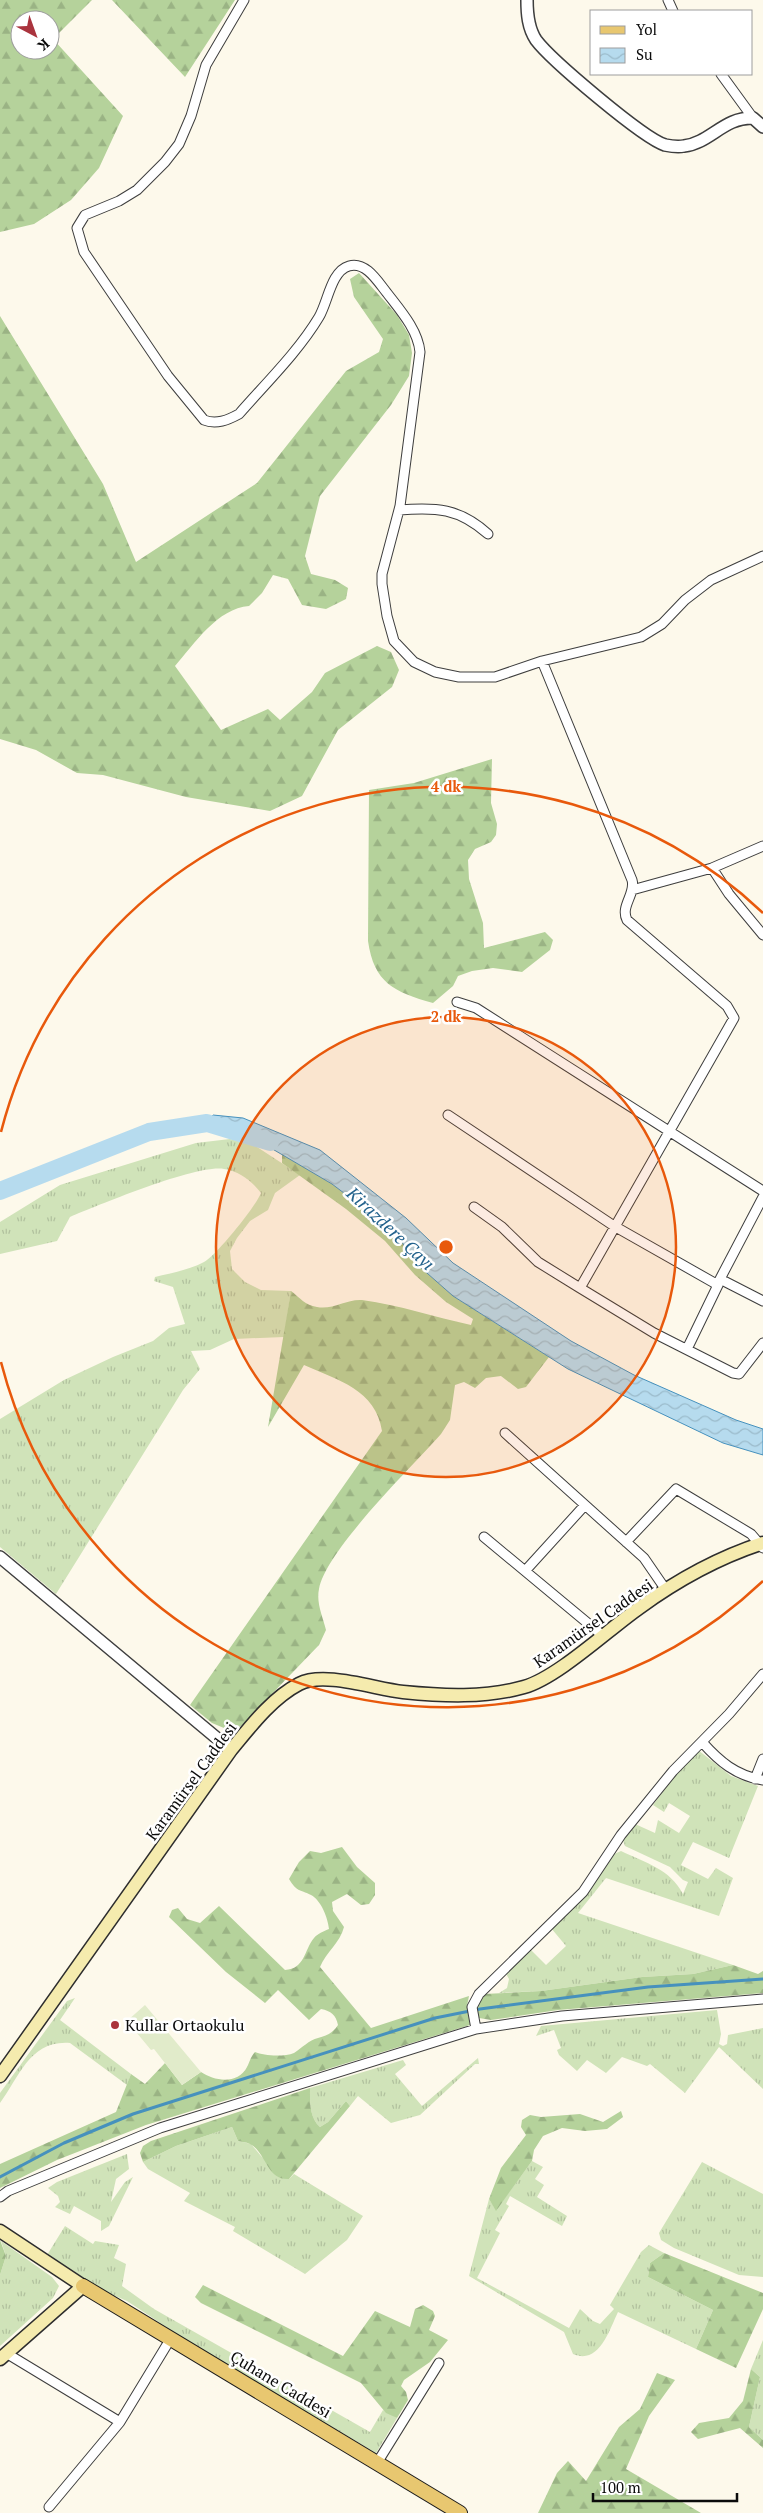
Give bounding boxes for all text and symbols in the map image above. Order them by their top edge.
north arrow [10,10,60,60]
legend [590,10,753,75]
text: Yol [636,19,657,39]
text: K [34,35,54,56]
text: Su [636,44,653,64]
text: 4 dk [431,776,461,796]
text: 2 dk [431,1006,461,1026]
water label: Kirazdere Çayı [341,1180,440,1275]
centre of rings [437,1238,455,1256]
street label: Karamürsel Caddesi [529,1573,657,1673]
street label: Karamürsel Caddesi [141,1717,242,1845]
place label: Kullar Ortaokulu [125,2014,245,2036]
marker: Kullar Ortaokulu [109,2019,121,2031]
street label: Çuhane Caddesi [226,2345,336,2423]
scale bar [593,2470,737,2502]
text: 100 m [600,2477,641,2497]

